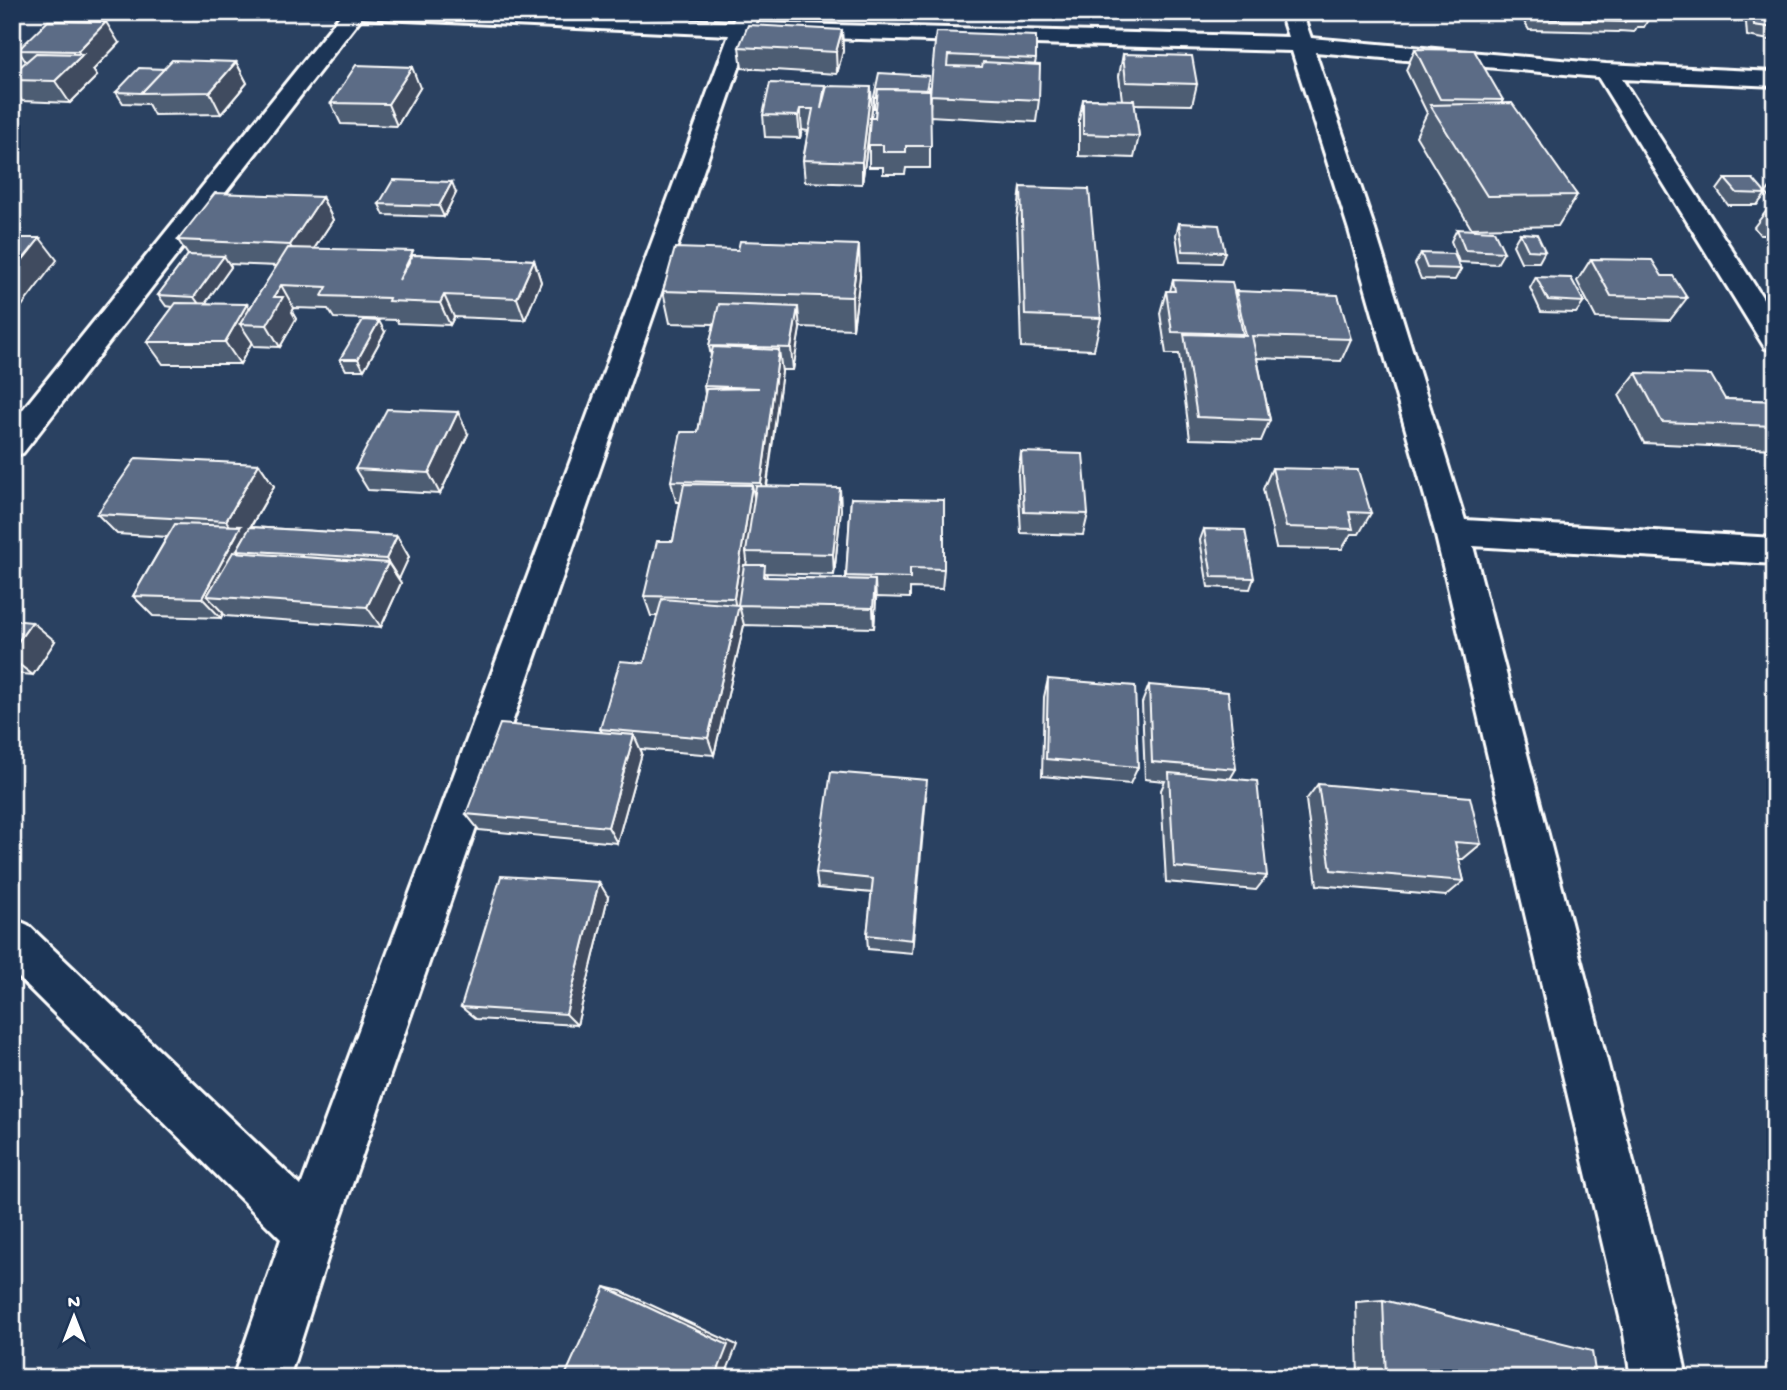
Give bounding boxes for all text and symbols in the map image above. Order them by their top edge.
north arrow [38,1282,108,1352]
text: N [68,1292,80,1315]

